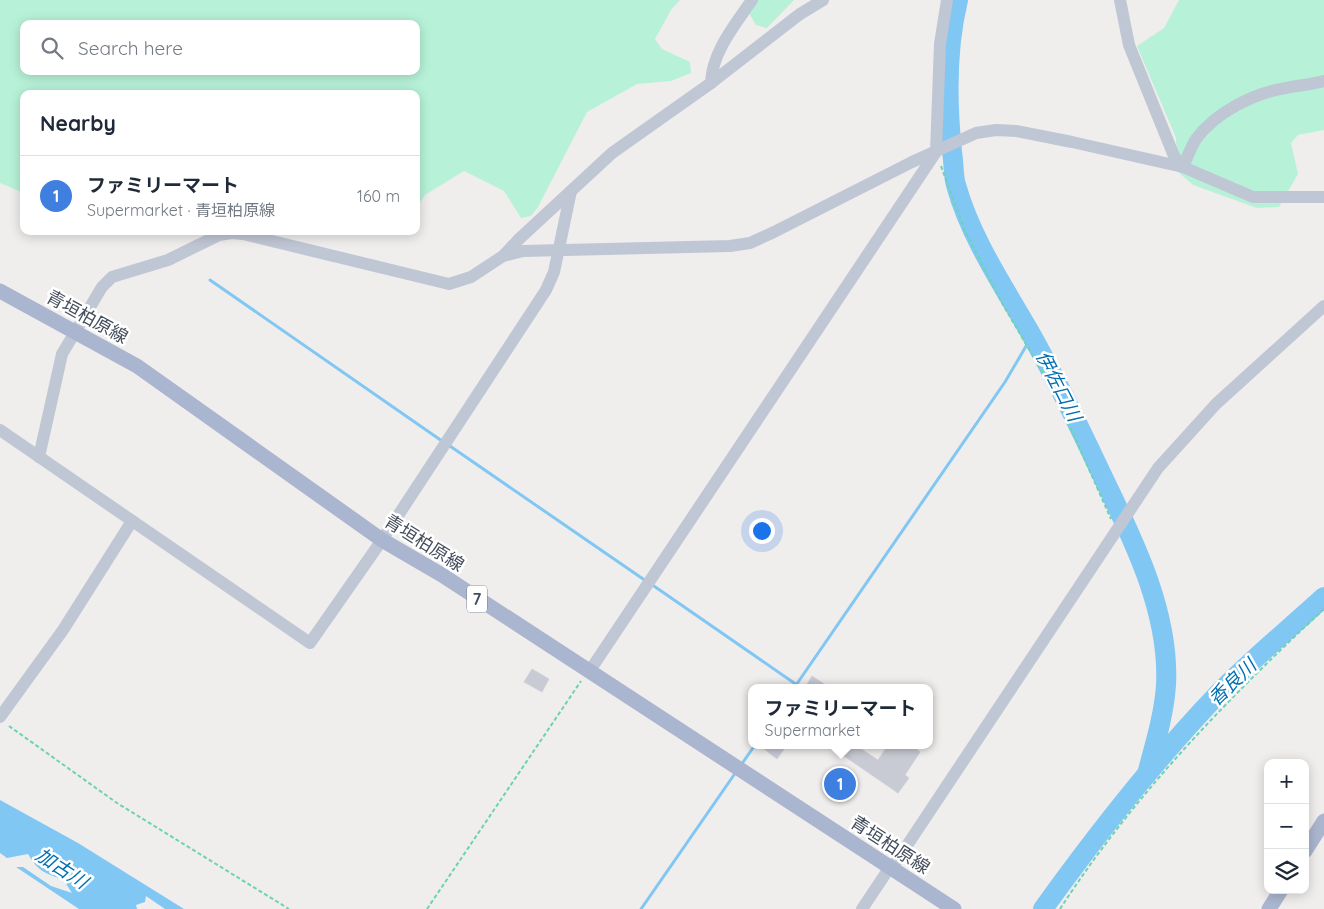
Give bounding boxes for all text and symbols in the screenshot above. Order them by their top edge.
search box [20,20,420,75]
icon: search [38,34,66,62]
text: Search here [78,36,183,60]
text: Nearby [40,110,116,136]
text: ファミリーマート [87,173,239,197]
text: 1 [53,186,59,206]
text: 160 m [357,186,400,206]
text: Supermarket · 青垣柏原線 [87,200,275,220]
street label: 青垣柏原線 [42,285,132,348]
water label: 伊佐口川 [1031,347,1088,427]
street label: 青垣柏原線 [380,509,469,576]
your location [749,518,775,544]
road number: 7 [467,586,487,612]
water label: 香良川 [1203,652,1262,710]
popup [748,684,933,749]
text: ファミリーマート [764,696,917,720]
text: Supermarket [764,720,861,740]
map controls [1264,759,1309,894]
button: + [1264,759,1309,804]
pin: 1 [824,765,856,803]
button: − [1264,804,1309,849]
street label: 青垣柏原線 [846,810,934,879]
water label: 加古川 [32,842,94,895]
button: layers [1264,849,1309,894]

